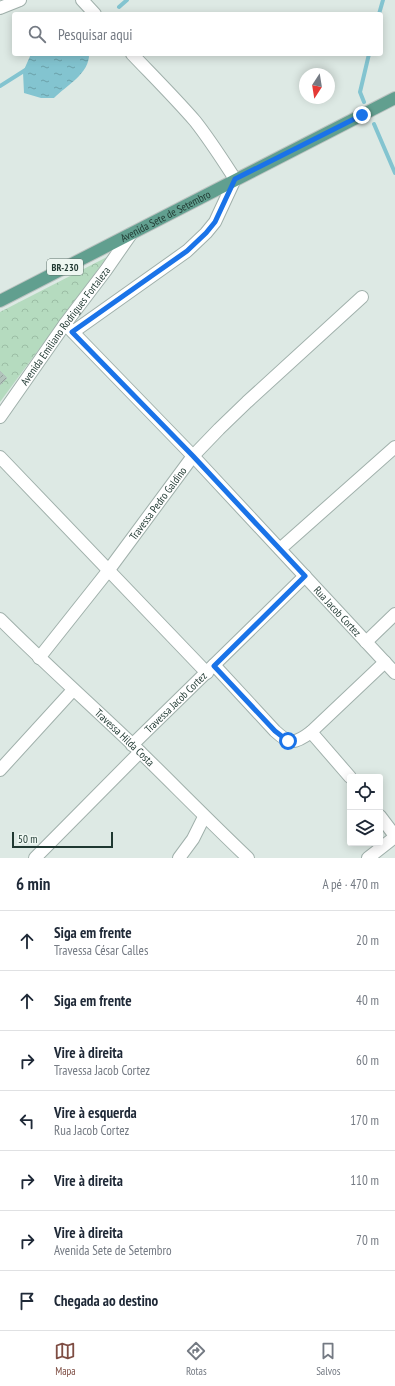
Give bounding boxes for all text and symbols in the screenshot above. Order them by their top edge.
search box [12,12,383,56]
icon: search [26,23,48,45]
text: Pesquisar aqui [58,25,132,44]
north arrow [299,68,335,104]
route end [353,106,371,124]
street label: Avenida Sete de Setembro [118,187,213,245]
road number: BR-230 [47,259,83,275]
street label: Avenida Emiliano Rodrigues Fortaleza [17,264,113,388]
street label: Travessa Pedro Galdino [126,464,190,543]
street label: Rua Jacob Cortez [311,583,364,639]
street label: Travessa Jacob Cortez [142,669,210,736]
street label: Travessa Hilda Costa [92,706,157,769]
route start [279,732,297,750]
map controls [347,774,383,846]
button: locate [347,774,383,810]
button: layers [347,810,383,846]
scale bar [12,830,113,849]
text: 50 m [18,832,37,846]
text: 6 min [16,873,50,895]
text: A pé · 470 m [322,876,379,893]
text: Siga em frente [54,923,132,942]
icon: ahead [16,930,38,952]
text: 20 m [356,932,379,949]
text: Travessa César Calles [54,942,148,959]
icon: ahead [16,990,38,1012]
text: Siga em frente [54,991,132,1010]
text: 40 m [356,992,379,1009]
text: Vire à direita [54,1043,123,1062]
icon: right [16,1050,38,1072]
text: 60 m [356,1052,379,1069]
text: Travessa Jacob Cortez [54,1062,150,1079]
text: Vire à esquerda [54,1103,137,1122]
icon: left [16,1110,38,1132]
text: 170 m [350,1112,379,1129]
text: Rua Jacob Cortez [54,1122,129,1139]
icon: right [16,1170,38,1192]
text: Vire à direita [54,1171,123,1190]
text: 110 m [350,1172,379,1189]
text: Vire à direita [54,1223,123,1242]
icon: right [16,1230,38,1252]
text: 70 m [356,1232,379,1249]
text: Avenida Sete de Setembro [54,1242,172,1259]
icon: arrive [16,1290,38,1312]
text: Chegada ao destino [54,1291,158,1310]
tab: Mapa [54,1340,76,1378]
tab: Rotas [185,1340,207,1378]
tab: Salvos [316,1340,341,1378]

